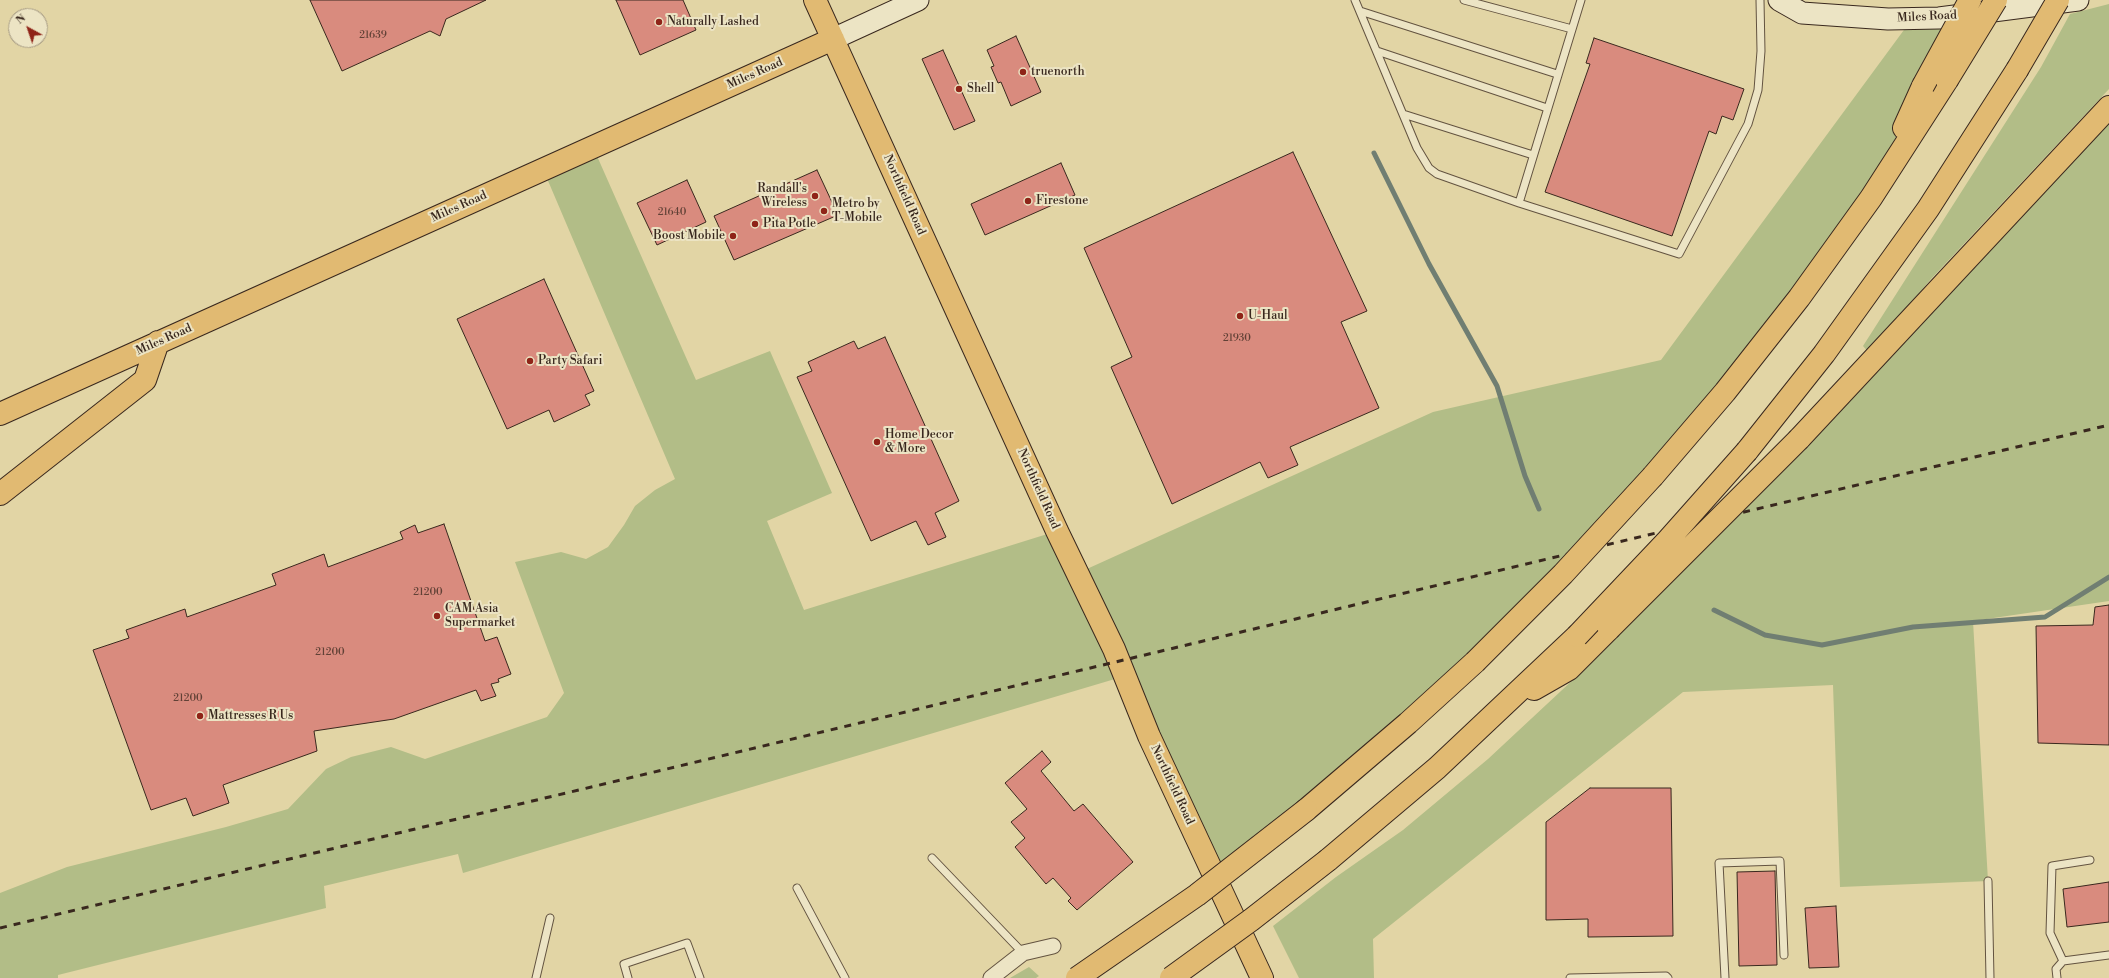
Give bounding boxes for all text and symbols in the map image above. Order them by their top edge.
north arrow [8,8,48,48]
street label: Miles Road [1897,8,1957,26]
text: N [13,11,29,28]
place label: Naturally Lashed [667,15,759,29]
marker: Naturally Lashed [654,17,664,27]
house number: 21639 [359,30,387,42]
street label: Miles Road [725,55,785,93]
place label: truenorth [1031,65,1085,79]
marker: truenorth [1018,67,1028,77]
place label: Shell [967,82,994,96]
marker: Shell [954,84,964,94]
street label: Northfield Road [880,152,928,238]
place label: Randall's Wireless [757,182,807,210]
street label: Miles Road [429,188,489,226]
marker: Randall's Wireless [810,191,820,201]
place label: Firestone [1036,194,1088,208]
marker: Firestone [1023,196,1033,206]
place label: Metro by T-Mobile [832,197,882,225]
marker: Metro by T-Mobile [819,206,829,216]
house number: 21640 [658,207,686,219]
place label: Pita Potle [763,217,816,231]
marker: Pita Potle [750,219,760,229]
place label: Boost Mobile [653,229,725,243]
marker: Boost Mobile [728,231,738,241]
place label: U-Haul [1248,309,1288,323]
marker: U-Haul [1235,311,1245,321]
street label: Miles Road [134,321,194,359]
house number: 21930 [1223,333,1251,345]
place label: Party Safari [538,354,602,368]
marker: Party Safari [525,356,535,366]
place label: Home Decor & More [885,428,954,456]
marker: Home Decor & More [872,437,882,447]
street label: Northfield Road [1014,446,1062,532]
house number: 21200 [413,587,443,599]
place label: CAM Asia Supermarket [445,602,515,630]
marker: CAM Asia Supermarket [432,611,442,621]
house number: 21200 [315,647,345,659]
house number: 21200 [173,693,203,705]
place label: Mattresses R Us [208,709,293,723]
marker: Mattresses R Us [195,711,205,721]
street label: Northfield Road [1147,743,1197,827]

